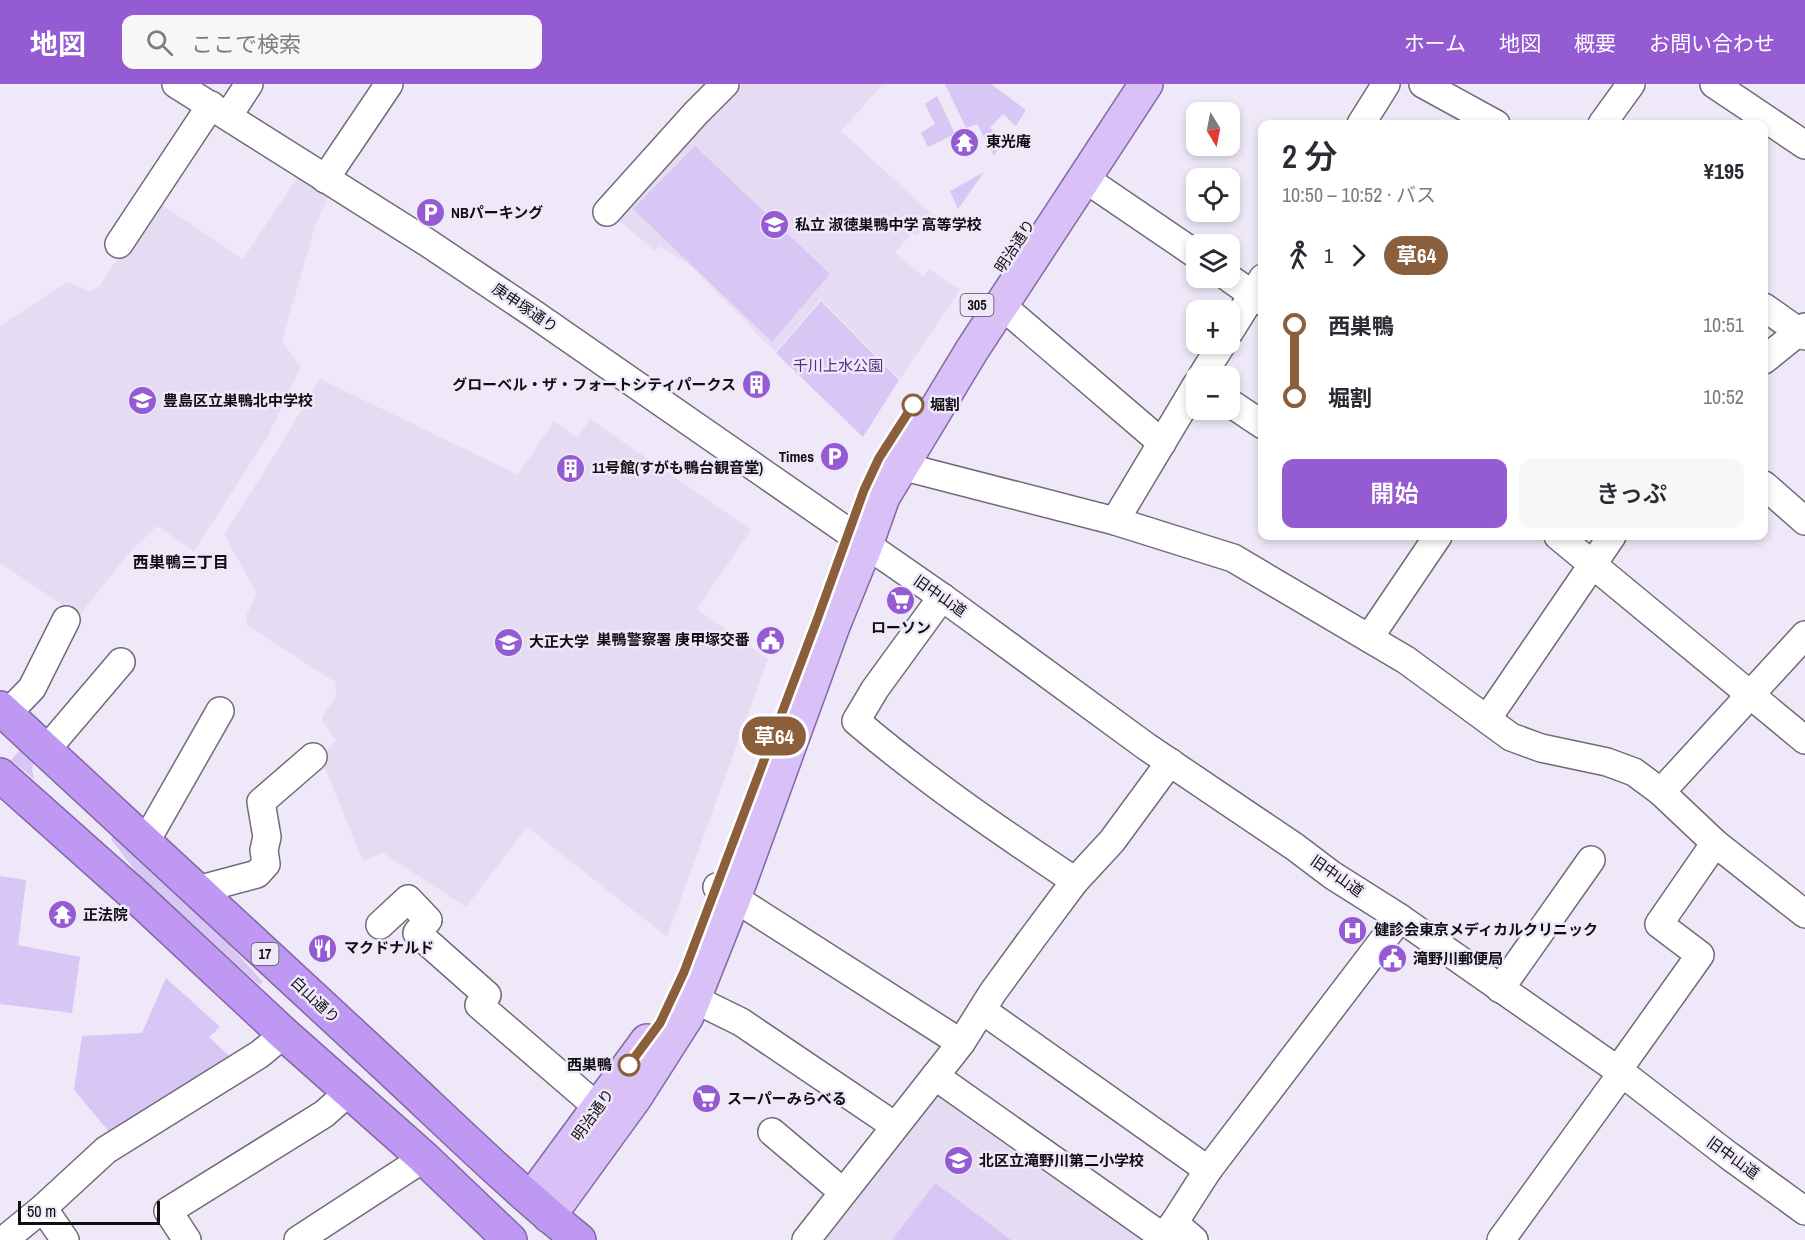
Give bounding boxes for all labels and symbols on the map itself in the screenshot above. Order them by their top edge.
north arrow [1186,102,1240,156]
temple icon: 東光庵 [949,126,981,158]
place label: 東光庵 [986,131,1031,152]
parking icon: NBパーキング [414,197,446,229]
place label: NBパーキング [451,202,543,223]
school or university icon: 私立 淑徳巣鴨中学 高等学校 [758,209,790,241]
place label: 私立 淑徳巣鴨中学 高等学校 [795,214,982,235]
street label: 明治通り [989,215,1040,277]
street label: 庚申塚通り [488,278,562,337]
road number: 305 [960,294,994,316]
park label: 千川上水公園 [793,355,883,376]
building icon: グローベル・ザ・フォートシティパークス [741,369,773,401]
place label: グローベル・ザ・フォートシティパークス [452,374,736,395]
school or university icon: 豊島区立巣鴨北中学校 [126,385,158,417]
place label: 豊島区立巣鴨北中学校 [163,390,313,411]
marker: 堀割 [902,394,924,416]
place label: 堀割 [930,394,960,415]
parking icon: Times [819,441,851,473]
place label: Times [779,446,814,467]
building icon: 11号館(すがも鴨台観音堂) [555,452,587,484]
place label: 11号館(すがも鴨台観音堂) [592,457,763,478]
district label: 西巣鴨三丁目 [133,551,229,573]
street label: 旧中山道 [910,570,971,621]
supermarket icon: ローソン [885,585,917,617]
place label: ローソン [871,617,931,638]
public building icon: 巣鴨警察署 庚甲塚交番 [755,624,787,656]
school or university icon: 大正大学 [492,626,524,658]
place label: 巣鴨警察署 庚甲塚交番 [597,629,750,650]
place label: 大正大学 [529,631,589,652]
line badge: 草64 [740,716,808,756]
street label: 旧中山道 [1307,850,1368,901]
temple icon: 正法院 [46,899,78,931]
place label: 正法院 [83,904,128,925]
hospital icon: 健診会東京メディカルクリニック [1337,914,1369,946]
place label: 健診会東京メディカルクリニック [1374,919,1598,940]
restaurant icon: マクドナルド [307,932,339,964]
place label: マクドナルド [344,937,434,958]
road number: 17 [252,943,278,965]
public building icon: 滝野川郵便局 [1376,943,1408,975]
place label: 滝野川郵便局 [1413,948,1503,969]
street label: 白山通り [286,971,344,1028]
place label: 西巣鴨 [567,1054,612,1075]
marker: 西巣鴨 [618,1054,640,1076]
supermarket icon: スーパーみらべる [690,1083,722,1115]
street label: 明治通り [566,1084,619,1145]
place label: スーパーみらべる [727,1088,847,1109]
street label: 旧中山道 [1703,1131,1764,1184]
school or university icon: 北区立滝野川第二小学校 [942,1145,974,1177]
place label: 北区立滝野川第二小学校 [979,1150,1144,1171]
scale bar [18,1198,160,1226]

